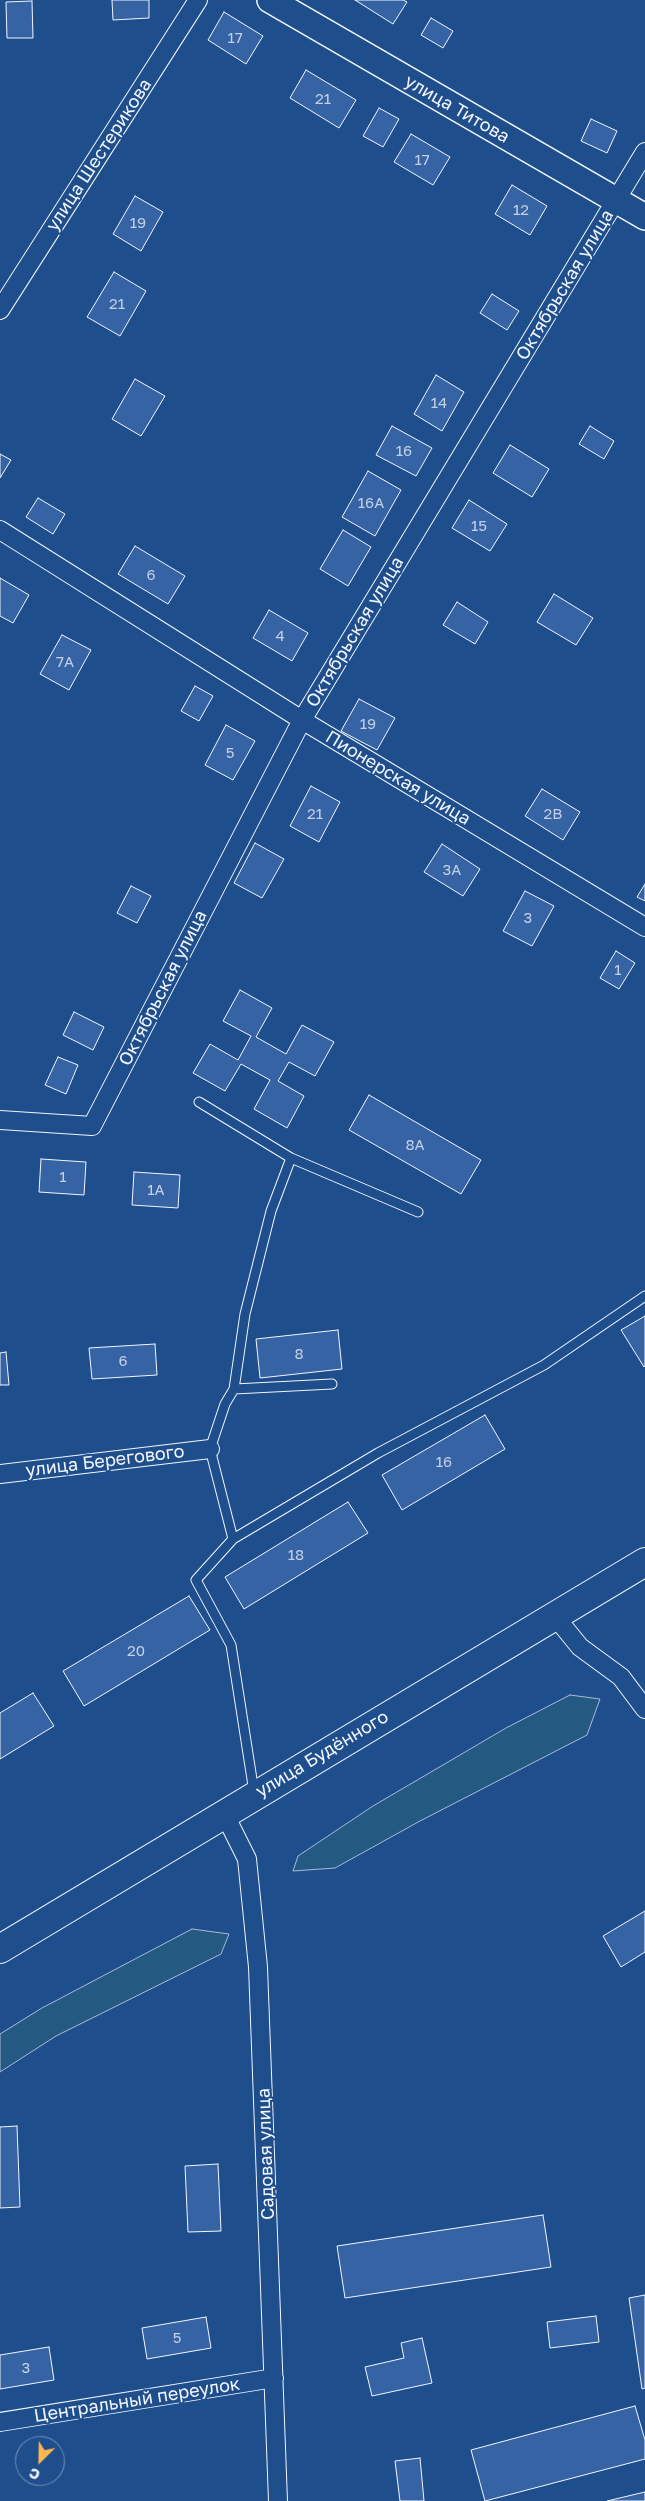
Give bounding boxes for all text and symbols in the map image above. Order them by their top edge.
house number: 17 [227,29,243,47]
street label: улица Титова [401,70,513,148]
street label: улица Шестерикова [42,75,156,235]
house number: 21 [315,90,331,108]
house number: 17 [414,151,430,169]
house number: 12 [513,201,529,219]
street label: Октябрьская улица [512,206,618,364]
house number: 19 [130,214,146,232]
house number: 21 [109,295,125,313]
house number: 14 [431,394,447,412]
house number: 16 [396,442,412,460]
house number: 16А [358,494,384,512]
house number: 15 [471,517,487,535]
street label: Октябрьская улица [302,553,408,711]
house number: 6 [146,566,156,584]
house number: 4 [275,627,285,645]
house number: 7А [56,653,74,671]
house number: 19 [360,715,376,733]
street label: Пионерская улица [322,726,474,830]
house number: 5 [226,744,234,762]
house number: 21 [307,805,323,823]
house number: 2В [544,805,562,823]
house number: 3А [443,861,461,879]
street label: Октябрьская улица [114,907,212,1069]
house number: 3 [524,909,532,927]
house number: 1 [614,961,622,979]
house number: 8А [405,1136,425,1154]
house number: 1 [59,1168,67,1186]
house number: 1А [147,1181,165,1199]
house number: 8 [294,1345,304,1363]
house number: 6 [118,1352,128,1370]
street label: улица Берегового [24,1441,186,1481]
house number: 16 [436,1453,452,1471]
house number: 18 [288,1546,304,1564]
house number: 20 [127,1642,145,1660]
street label: улица Будённого [252,1706,392,1802]
street label: Садовая улица [253,2088,279,2220]
house number: 5 [173,2329,181,2347]
house number: 3 [22,2359,30,2377]
street label: Центральный переулок [32,2373,242,2427]
north arrow [15,2436,65,2486]
text: С [26,2465,42,2484]

